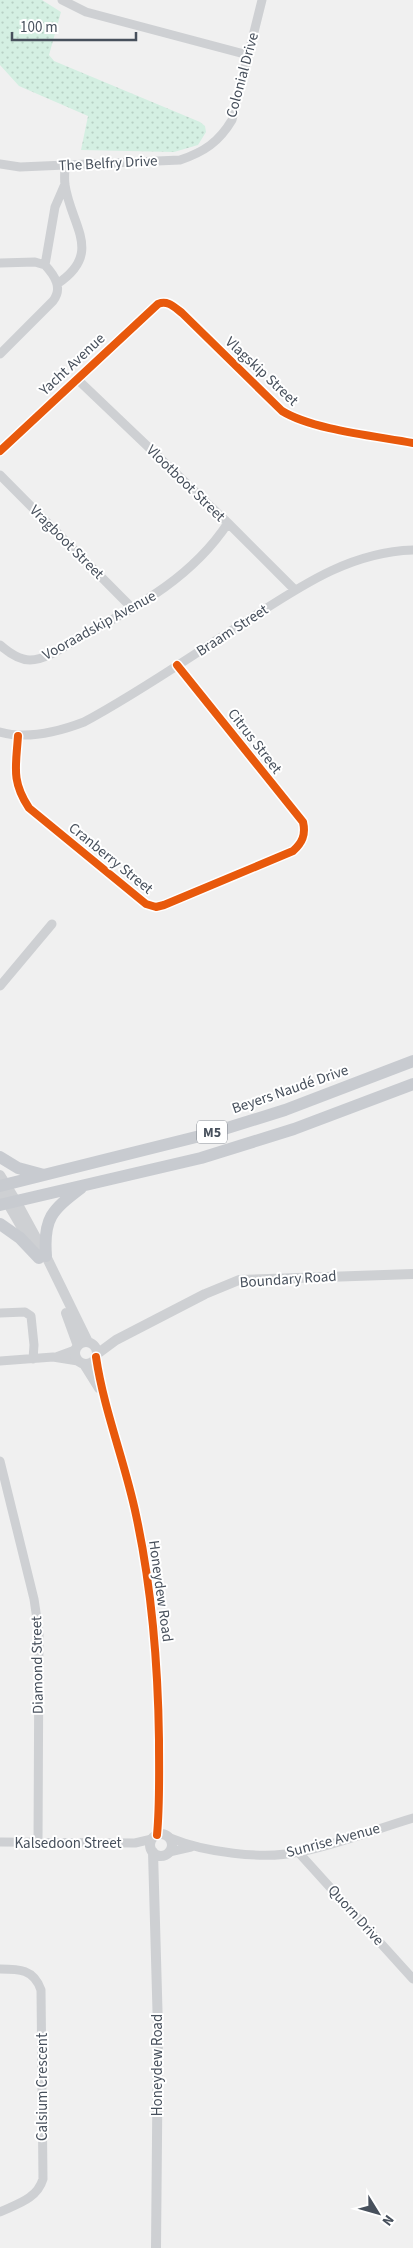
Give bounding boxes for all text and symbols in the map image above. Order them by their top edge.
scale bar [12,10,136,42]
text: 100 m [20,17,58,38]
street label: Colonial Drive [221,30,264,120]
street label: The Belfry Drive [58,150,158,177]
street label: Yacht Avenue [34,328,110,401]
street label: Vlagskip Street [220,332,303,411]
street label: Vlootboot Street [141,440,230,527]
street label: Vragboot Street [25,501,108,584]
street label: Vooraadskip Avenue [39,585,160,665]
street label: Braam Street [192,599,272,662]
street label: Citrus Street [222,704,287,778]
street label: Cranberry Street [64,818,157,899]
street label: Beyers Naudé Drive [229,1060,351,1119]
road number: M5 [197,1120,227,1144]
street label: Boundary Road [239,1266,337,1293]
street label: Honeydew Road [143,1539,178,1643]
street label: Diamond Street [26,1616,49,1714]
street label: Sunrise Avenue [284,1818,382,1863]
street label: Kalsedoon Street [14,1833,122,1854]
street label: Quorn Drive [323,1880,389,1950]
street label: Honeydew Road [147,2014,168,2116]
street label: Calsium Crescent [32,2033,53,2141]
north arrow [353,2188,403,2238]
text: N [377,2210,398,2230]

